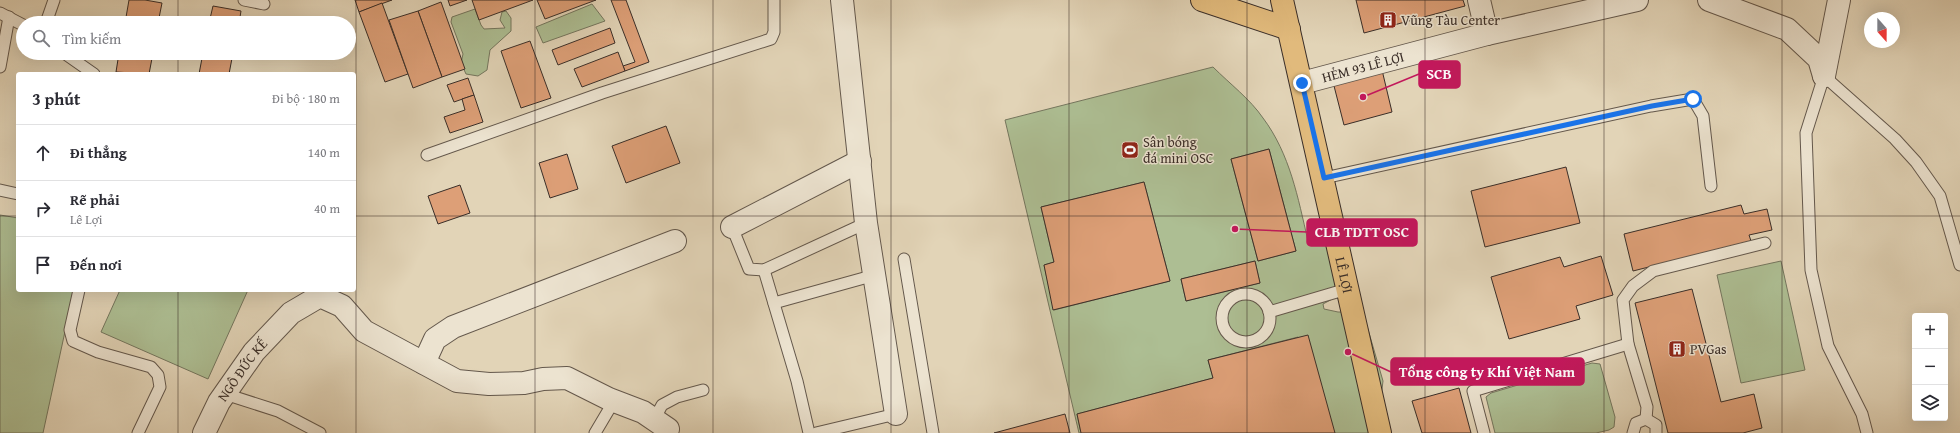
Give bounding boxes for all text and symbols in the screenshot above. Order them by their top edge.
building icon: Vũng Tàu Center [1378,10,1398,30]
place label: Vũng Tàu Center [1401,10,1500,30]
north arrow [1864,12,1900,48]
search box [16,16,356,60]
icon: search [30,27,52,49]
text: Tìm kiếm [62,28,121,49]
street label: HẺM 93 LÊ LỢI [1320,46,1406,87]
callout: SCB [1419,61,1460,88]
text: SCB [1426,63,1452,84]
route end [1293,74,1311,92]
text: 3 phút [32,86,80,111]
text: Đi bộ · 180 m [272,89,340,108]
route start [1684,90,1702,108]
place label: Sân bóng đá mini OSC [1143,132,1214,168]
sports icon: Sân bóng đá mini OSC [1120,140,1140,160]
icon: ahead [32,142,54,164]
text: Đi thẳng [70,142,127,163]
text: 140 m [308,143,340,162]
text: Rẽ phải [70,189,120,210]
icon: right [32,198,54,220]
text: 40 m [314,199,340,218]
text: Lê Lợi [70,210,103,229]
callout: CLB TDTT OSC [1307,219,1417,246]
text: CLB TDTT OSC [1315,221,1409,242]
icon: arrive [32,254,54,276]
text: Đến nơi [70,254,122,275]
street label: LÊ LỢI [1330,255,1358,295]
map controls [1912,313,1948,421]
button: + [1912,313,1948,349]
street label: NGÔ ĐỨC KẾ [212,333,272,405]
building icon: PVGas [1667,339,1687,359]
place label: PVGas [1690,339,1727,359]
button: − [1912,349,1948,385]
callout: Tổng công ty Khí Việt Nam [1391,358,1584,385]
text: Tổng công ty Khí Việt Nam [1399,361,1575,382]
button: layers [1912,385,1948,421]

